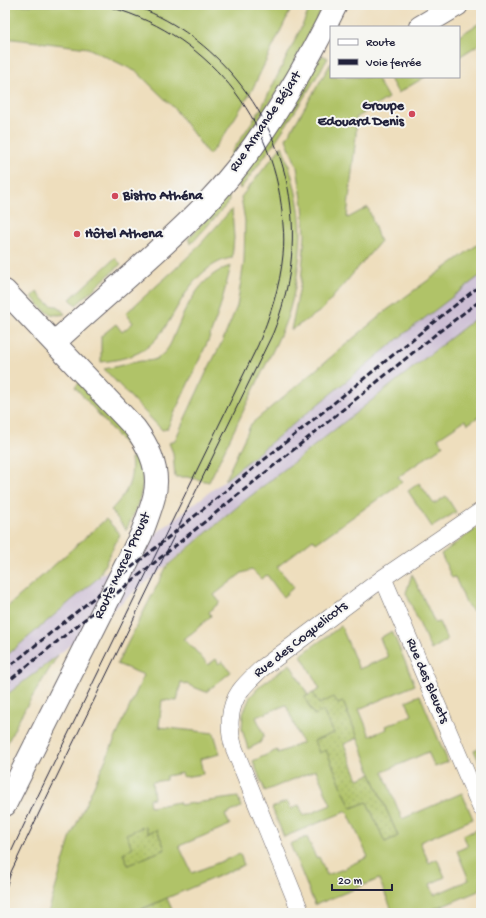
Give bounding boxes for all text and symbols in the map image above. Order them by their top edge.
legend [330,26,460,78]
text: Route [366,37,396,51]
text: Voie ferrée [365,57,422,71]
street label: Rue Armande Béjart [226,67,307,176]
place label: Groupe Edouard Denis [318,98,405,131]
marker: Groupe Edouard Denis [407,109,417,119]
place label: Bistro Athéna [122,188,204,205]
marker: Bistro Athéna [110,191,120,201]
place label: Hôtel Athena [85,226,164,243]
marker: Hôtel Athena [72,229,82,239]
street label: Route Marcel Proust [91,509,156,622]
street label: Rue des Coquelicots [251,598,352,682]
street label: Rue des Bleuets [401,636,453,727]
scale bar [332,866,392,892]
text: 20 m [338,875,363,889]

